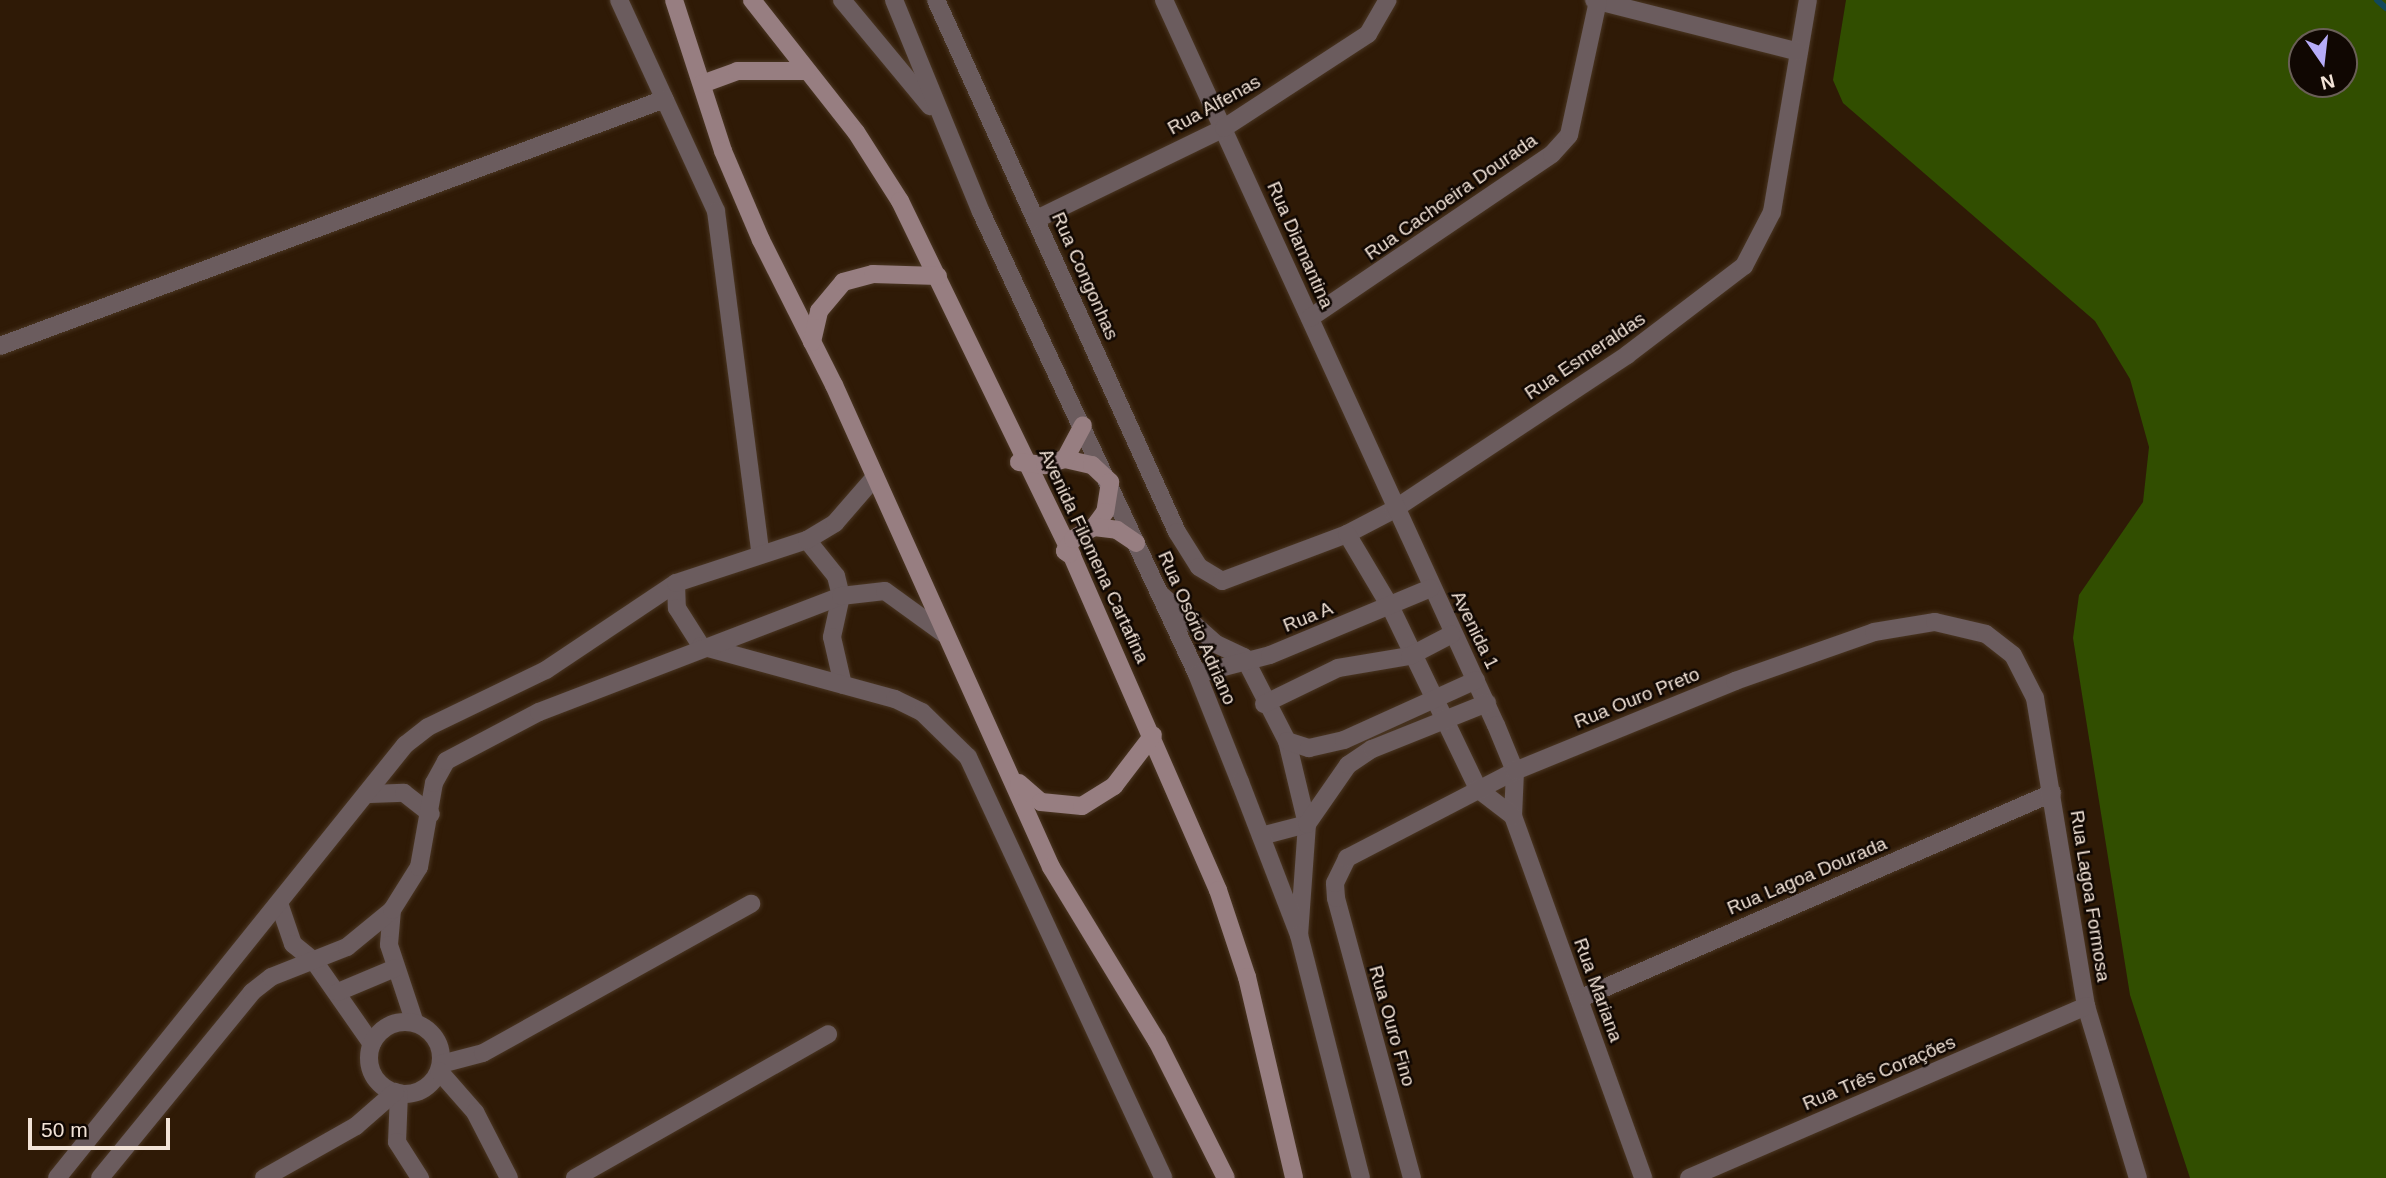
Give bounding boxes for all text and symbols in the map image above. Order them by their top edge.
north arrow [2288,28,2358,98]
street label: Rua Alfenas [1163,70,1265,140]
text: N [2319,70,2337,94]
street label: Rua Cachoeira Dourada [1361,129,1541,265]
street label: Rua Diamantina [1262,178,1338,312]
street label: Rua Congonhas [1047,209,1123,343]
street label: Rua Esmeraldas [1520,307,1650,405]
street label: Avenida Filomena Cartafina [1034,445,1154,667]
street label: Rua Osório Adriano [1153,547,1241,709]
street label: Avenida 1 [1446,587,1504,673]
street label: Rua A [1279,597,1337,637]
street label: Rua Ouro Preto [1571,663,1703,733]
street label: Rua Lagoa Formosa [2065,809,2115,983]
street label: Rua Lagoa Dourada [1724,832,1890,920]
street label: Rua Mariana [1569,935,1627,1045]
street label: Rua Ouro Fino [1364,963,1420,1089]
street label: Rua Três Corações [1799,1030,1959,1116]
scale bar [32,1104,173,1148]
text: 50 m [41,1118,88,1141]

